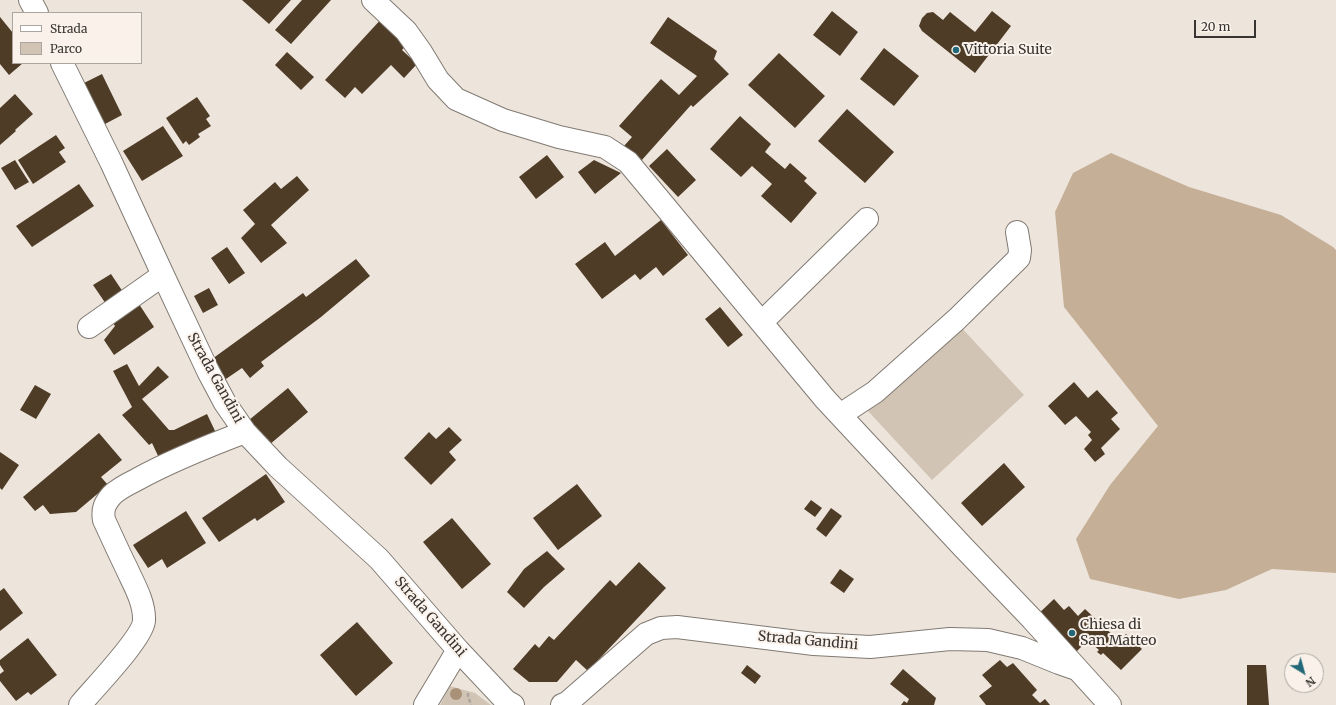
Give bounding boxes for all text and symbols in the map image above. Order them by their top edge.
legend [12,12,142,64]
scale bar [1196,12,1258,38]
text: 20 m [1201,19,1230,34]
text: Strada [50,21,87,36]
text: Parco [50,41,82,56]
place label: Vittoria Suite [964,42,1052,58]
marker: Vittoria Suite [951,45,961,55]
street label: Strada Gandini [183,330,247,426]
street label: Strada Gandini [391,574,469,660]
place label: Chiesa di San Matteo [1080,617,1156,650]
street label: Strada Gandini [757,628,859,654]
marker: Chiesa di San Matteo [1067,628,1077,638]
north arrow [1284,653,1324,693]
text: N [1303,674,1318,690]

